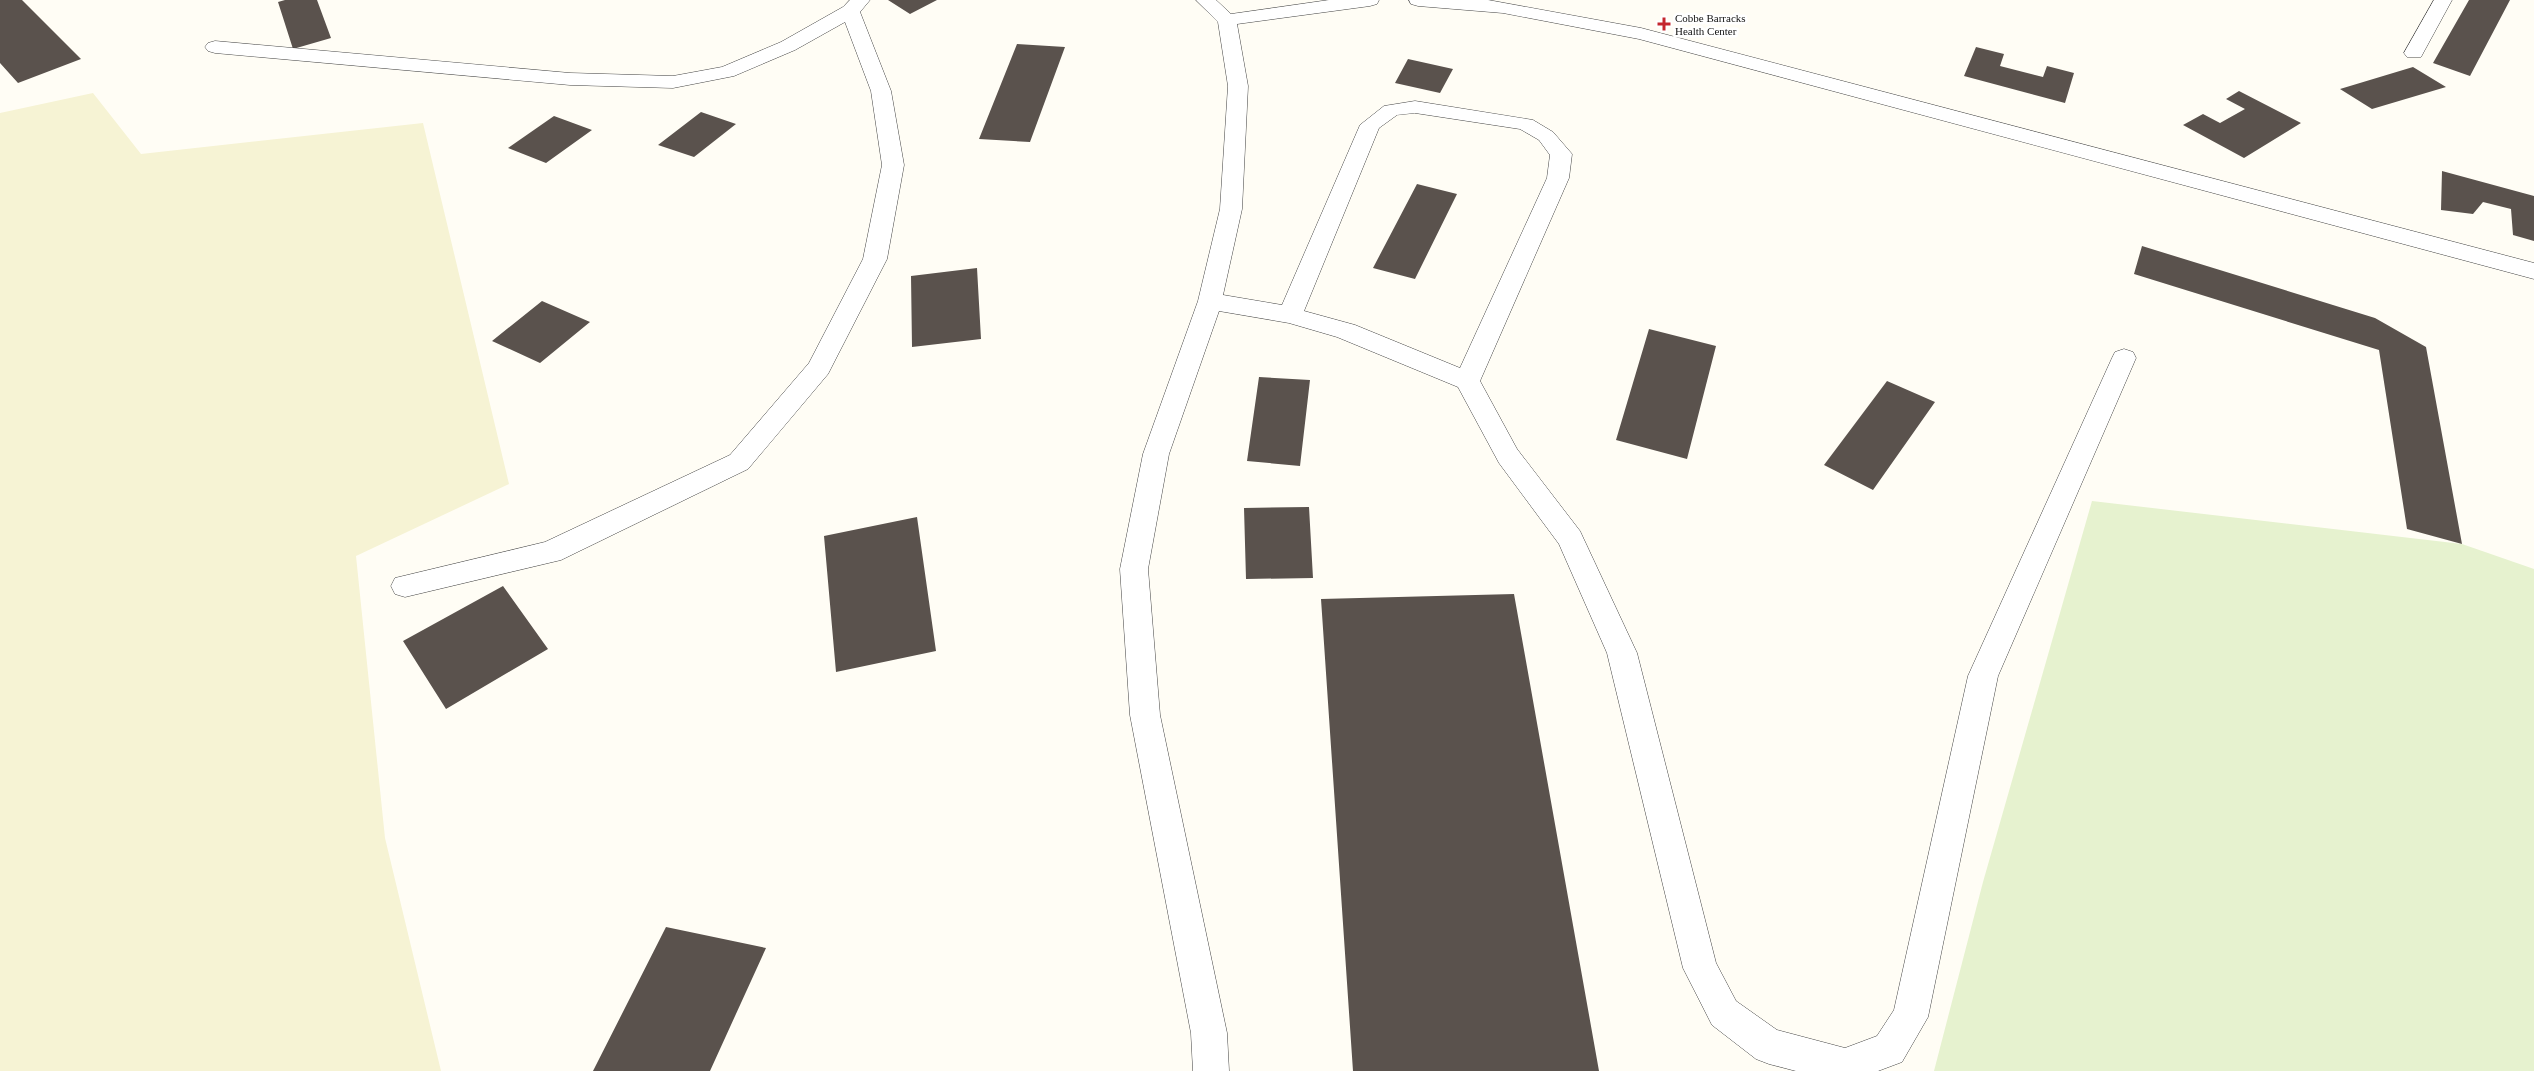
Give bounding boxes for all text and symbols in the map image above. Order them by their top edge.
place label: Cobbe Barracks Health Center [1675,12,1746,37]
marker: Cobbe Barracks Health Center [1657,17,1671,31]

